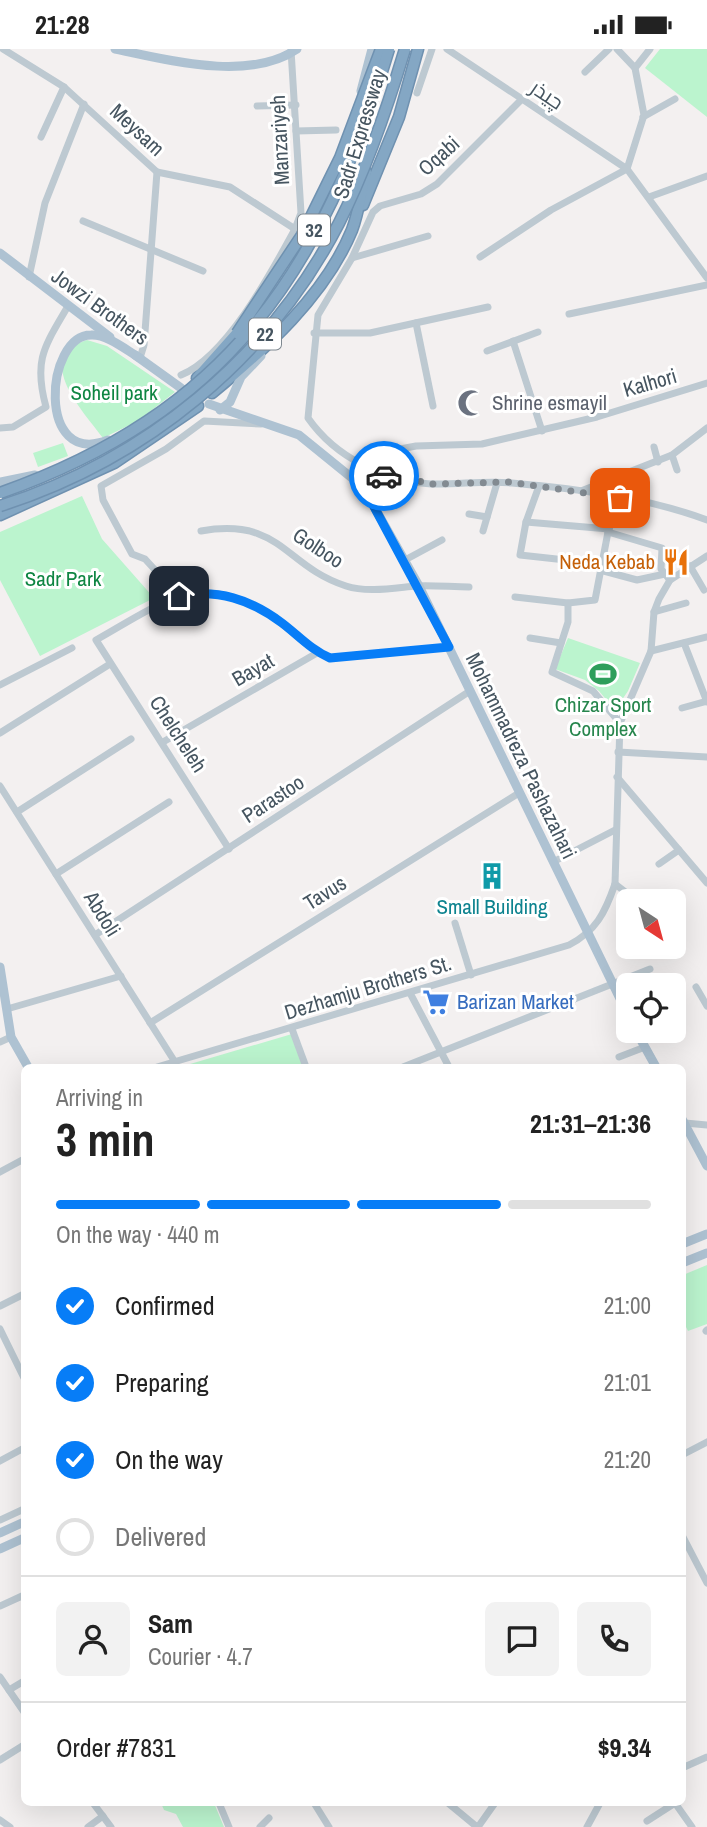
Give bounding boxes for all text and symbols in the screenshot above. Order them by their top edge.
text: 21:28 [35,7,90,42]
street label: Sadr Expressway [326,65,393,202]
street label: چیذر [524,72,570,116]
street label: Manzariyeh [263,94,296,186]
street label: Meysam [104,97,171,162]
street label: Oqabi [412,129,466,182]
road number: 32 [298,215,330,245]
street label: Jowzi Brothers [46,261,155,352]
road number: 22 [249,319,281,349]
street label: Kalhori [620,361,680,404]
park label: Soheil park [70,378,158,407]
mosque icon: Shrine esmayil [456,388,486,418]
place label: Shrine esmayil [492,388,607,417]
courier [349,441,419,511]
icon: car [365,457,403,495]
pin [590,468,650,528]
icon: bag [601,479,639,517]
street label: Golboo [287,520,349,575]
place label: Neda Kebab [559,547,655,576]
restaurant icon: Neda Kebab [661,547,691,577]
park label: Sadr Park [25,564,102,593]
pin [149,566,209,626]
icon: home [160,577,198,615]
street label: Bayat [226,646,279,693]
street label: Mohammadreza Pashazahari [459,648,584,864]
sports icon: Chizar Sport Complex [588,659,618,689]
street label: Chelcheleh [143,690,214,778]
place label: Chizar Sport Complex [555,690,652,743]
street label: Parastoo [236,768,310,830]
building icon: Small Building [477,861,507,891]
street label: Tavus [298,868,352,917]
street label: Abdoli [77,884,128,942]
north arrow [616,889,686,959]
map controls [616,889,686,1043]
place label: Small Building [436,892,548,921]
street label: Dezhamju Brothers St. [281,948,455,1027]
button: locate [616,973,686,1043]
supermarket icon: Barizan Market [421,987,451,1017]
place label: Barizan Market [457,987,574,1016]
text: Arriving in [56,1082,143,1113]
text: 21:31–21:36 [530,1106,651,1141]
text: 3 min [56,1108,155,1170]
text: On the way · 440 m [56,1219,220,1250]
icon: check [56,1287,94,1325]
text: Confirmed [115,1288,215,1323]
text: 21:00 [604,1290,651,1321]
icon: check [56,1364,94,1402]
text: Preparing [115,1365,209,1400]
text: 21:01 [604,1367,651,1398]
icon: check [56,1441,94,1479]
text: On the way [115,1442,223,1477]
text: 21:20 [604,1444,651,1475]
text: Delivered [115,1519,206,1554]
button: person [56,1602,130,1676]
button: chat [485,1602,559,1676]
button: phone [577,1602,651,1676]
text: Sam [148,1606,193,1641]
text: Courier · 4.7 [148,1641,253,1672]
text: Order #7831 [56,1730,176,1765]
text: $9.34 [598,1730,651,1765]

